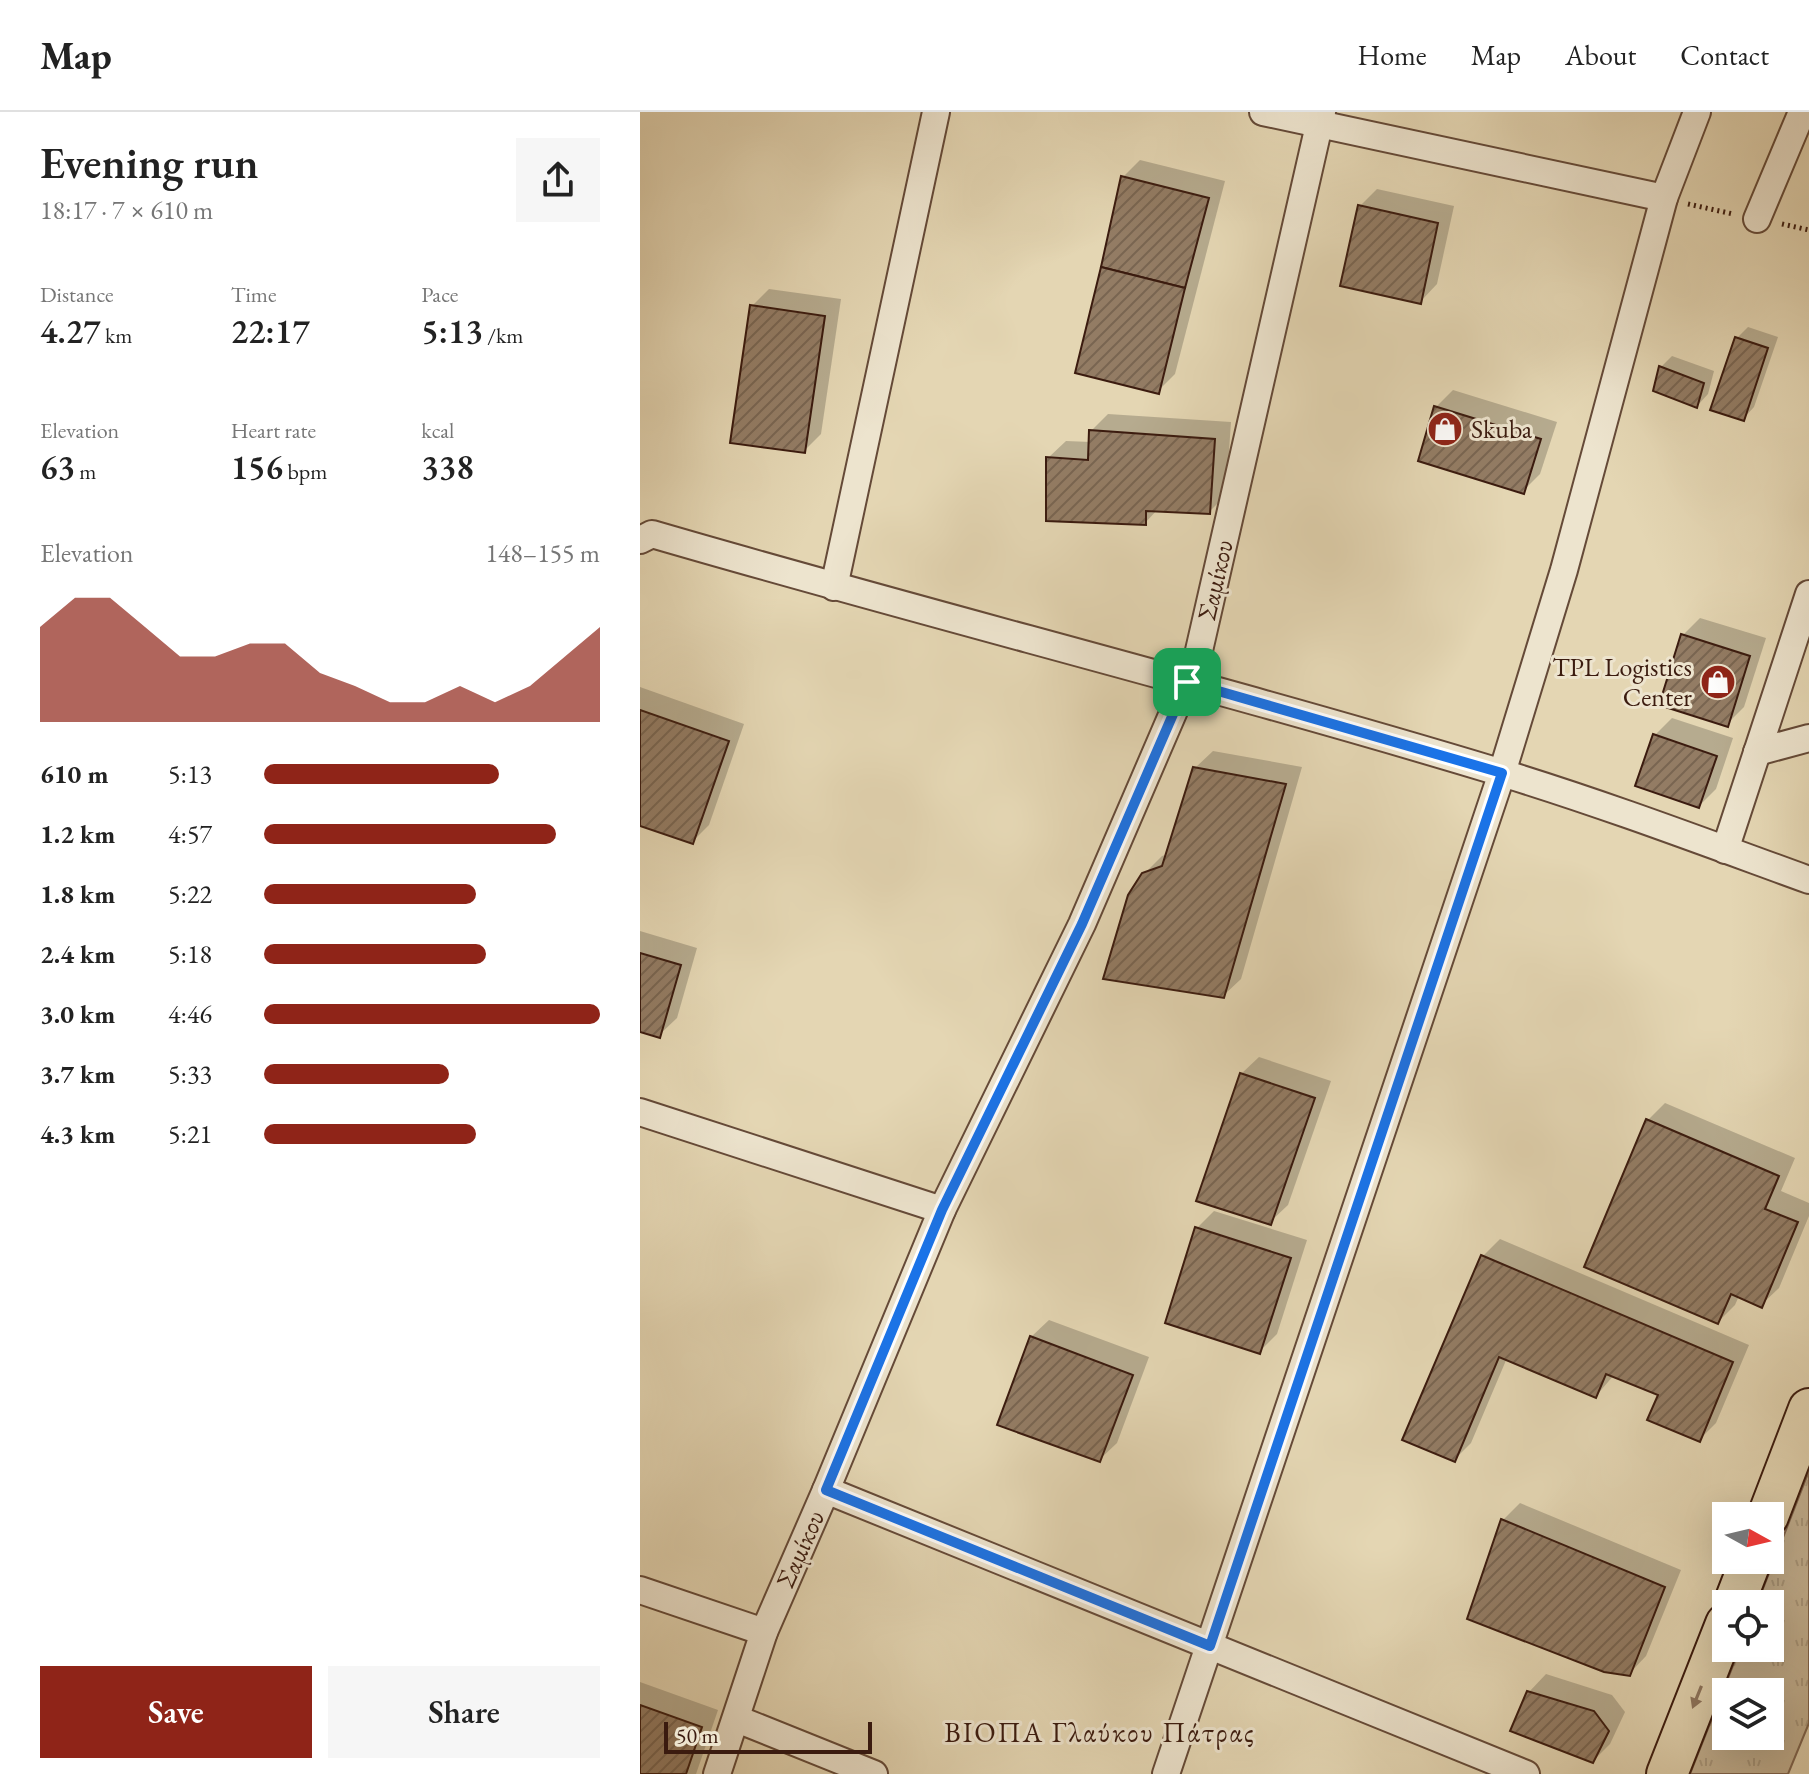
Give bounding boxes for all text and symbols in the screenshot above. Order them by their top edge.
text: Map [40,31,112,80]
text: Home [1357,37,1427,73]
text: Map [1471,37,1521,73]
text: About [1565,37,1636,73]
text: Contact [1680,37,1769,73]
text: Evening run [40,134,259,191]
button: share [516,138,600,222]
text: 18:17 · 7 × 610 m [40,193,213,227]
text: Distance [40,280,113,309]
text: Time [231,280,276,309]
text: Pace [421,280,458,309]
text: 4.27 [40,309,101,353]
text: 22:17 [231,309,310,353]
text: 5:13 [421,309,483,353]
text: km [101,321,132,350]
text: /km [483,321,524,350]
shop icon: Skuba [1426,410,1464,448]
place label: Skuba [1471,412,1533,446]
text: Elevation [40,416,119,445]
text: Heart rate [231,416,316,445]
text: kcal [421,416,454,445]
text: 63 [40,445,75,489]
text: 156 [231,445,283,489]
text: 338 [421,445,474,489]
text: m [75,457,96,486]
text: bpm [283,457,327,486]
text: Elevation [40,536,134,570]
text: 148–155 m [485,536,600,570]
street label: Σαμίκου [1189,537,1241,623]
pin [1153,648,1221,716]
place label: TPL Logistics Center [1552,650,1692,714]
icon: arrive [1165,660,1209,704]
shop icon: TPL Logistics Center [1699,663,1737,701]
text: 610 m [40,757,108,791]
text: 5:13 [168,757,212,791]
text: 1.2 km [40,817,115,851]
text: 4:57 [168,817,212,851]
text: 1.8 km [40,877,115,911]
text: 5:22 [168,877,212,911]
text: 2.4 km [40,937,115,971]
text: 5:18 [168,937,212,971]
text: 3.0 km [40,997,115,1031]
text: 4:46 [168,997,212,1031]
text: 3.7 km [40,1057,115,1091]
text: 5:33 [168,1057,212,1091]
text: 4.3 km [40,1117,115,1151]
text: 5:21 [168,1117,212,1151]
north arrow [1712,1502,1784,1574]
map controls [1712,1502,1784,1750]
street label: Σαμίκου [768,1505,832,1593]
button: locate [1712,1590,1784,1662]
button: Save [40,1666,312,1758]
button: Share [328,1666,600,1758]
button: layers [1712,1678,1784,1750]
one-way arrow [1690,1685,1703,1709]
district label: ΒΙΟΠΑ Γλαύκου Πάτρας [944,1714,1256,1750]
scale bar [664,1718,872,1754]
text: 50 m [676,1721,719,1750]

